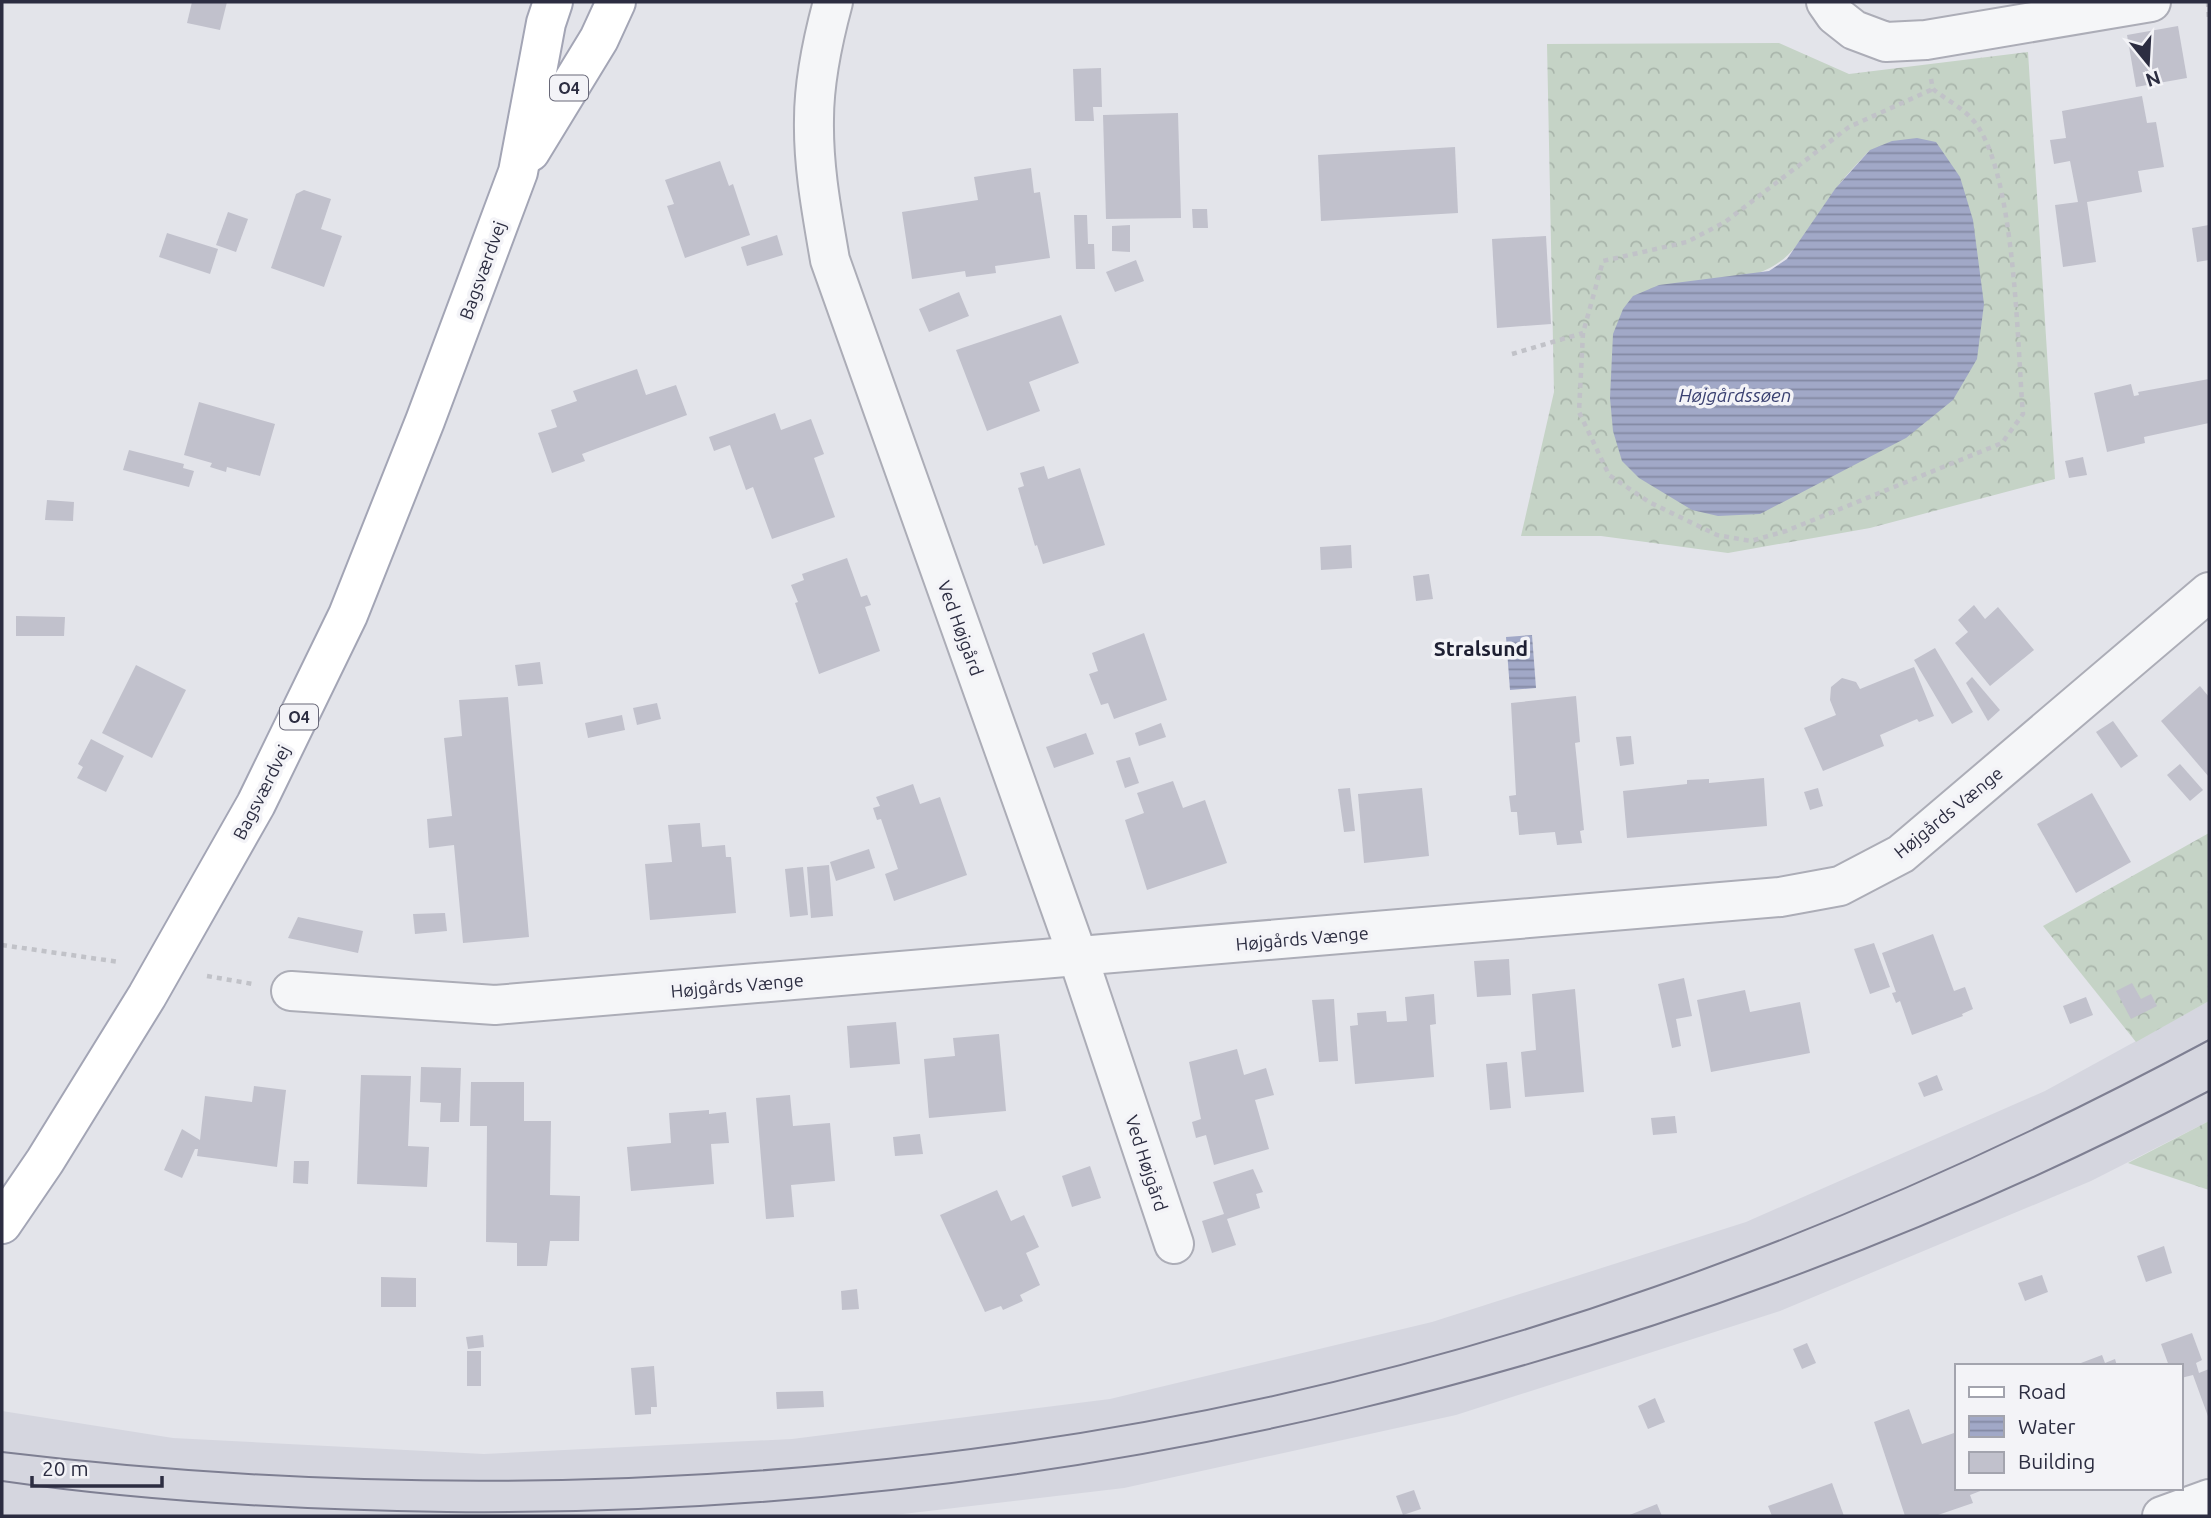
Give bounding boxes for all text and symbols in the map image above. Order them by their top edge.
north arrow [2113,28,2183,98]
text: N [2143,67,2163,92]
road number: O4 [550,76,588,100]
street label: Bagsværdvej [455,218,509,322]
water label: Højgårdssøen [1679,384,1791,406]
street label: Ved Højgård [935,578,987,678]
district label: Stralsund [1434,636,1528,660]
road number: O4 [280,704,318,730]
street label: Bagsværdvej [229,741,293,843]
street label: Højgårds Vænge [1890,762,2006,862]
street label: Højgårds Vænge [1235,922,1369,954]
street label: Højgårds Vænge [670,969,804,1001]
street label: Ved Højgård [1122,1112,1172,1214]
legend [1955,1364,2183,1490]
text: Road [2018,1379,2066,1403]
text: Water [2018,1414,2076,1438]
scale bar [32,1444,161,1488]
text: Building [2018,1449,2095,1473]
text: 20 m [42,1456,89,1480]

